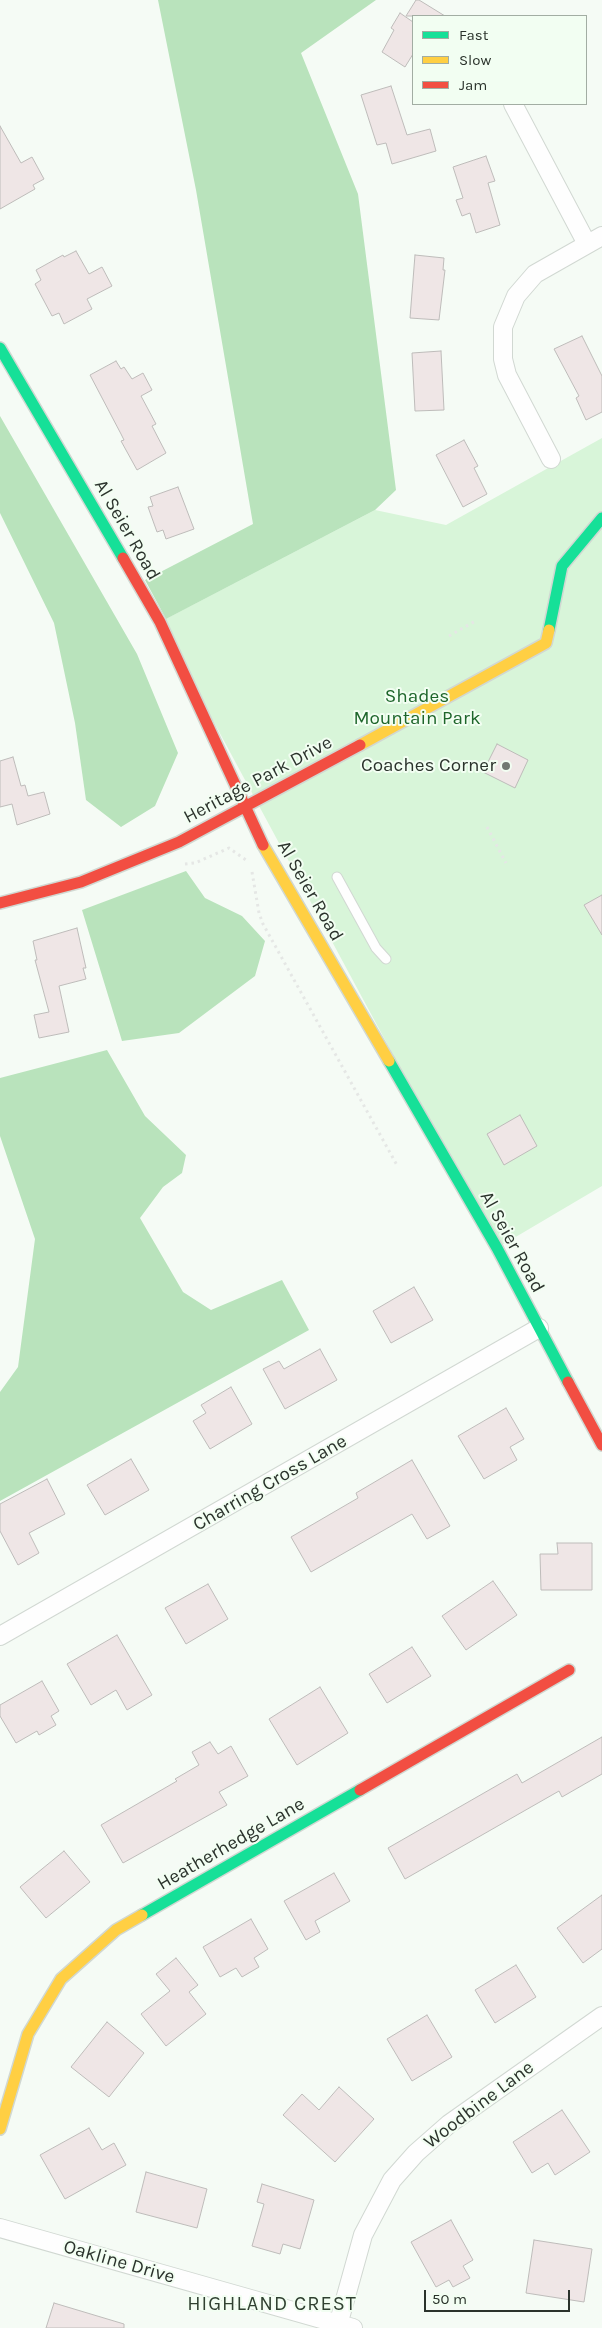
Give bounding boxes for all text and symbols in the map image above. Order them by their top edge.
legend [412,15,587,105]
text: Fast [459,26,488,44]
text: Slow [459,51,491,69]
text: Jam [459,76,487,94]
street label: Al Seier Road [89,476,165,584]
park label: Shades Mountain Park [353,686,481,730]
street label: Heritage Park Drive [180,731,336,829]
place label: Coaches Corner [361,755,496,777]
marker: Coaches Corner [500,760,512,772]
street label: Al Seier Road [272,837,348,945]
street label: Al Seier Road [475,1187,549,1297]
street label: Charring Cross Lane [189,1430,351,1536]
street label: Heatherhedge Lane [153,1793,309,1895]
street label: Woodbine Lane [420,2056,538,2154]
street label: Oakline Drive [61,2235,177,2289]
scale bar [427,2280,573,2312]
text: 50 m [432,2290,467,2308]
district label: HIGHLAND CREST [185,2292,359,2316]

